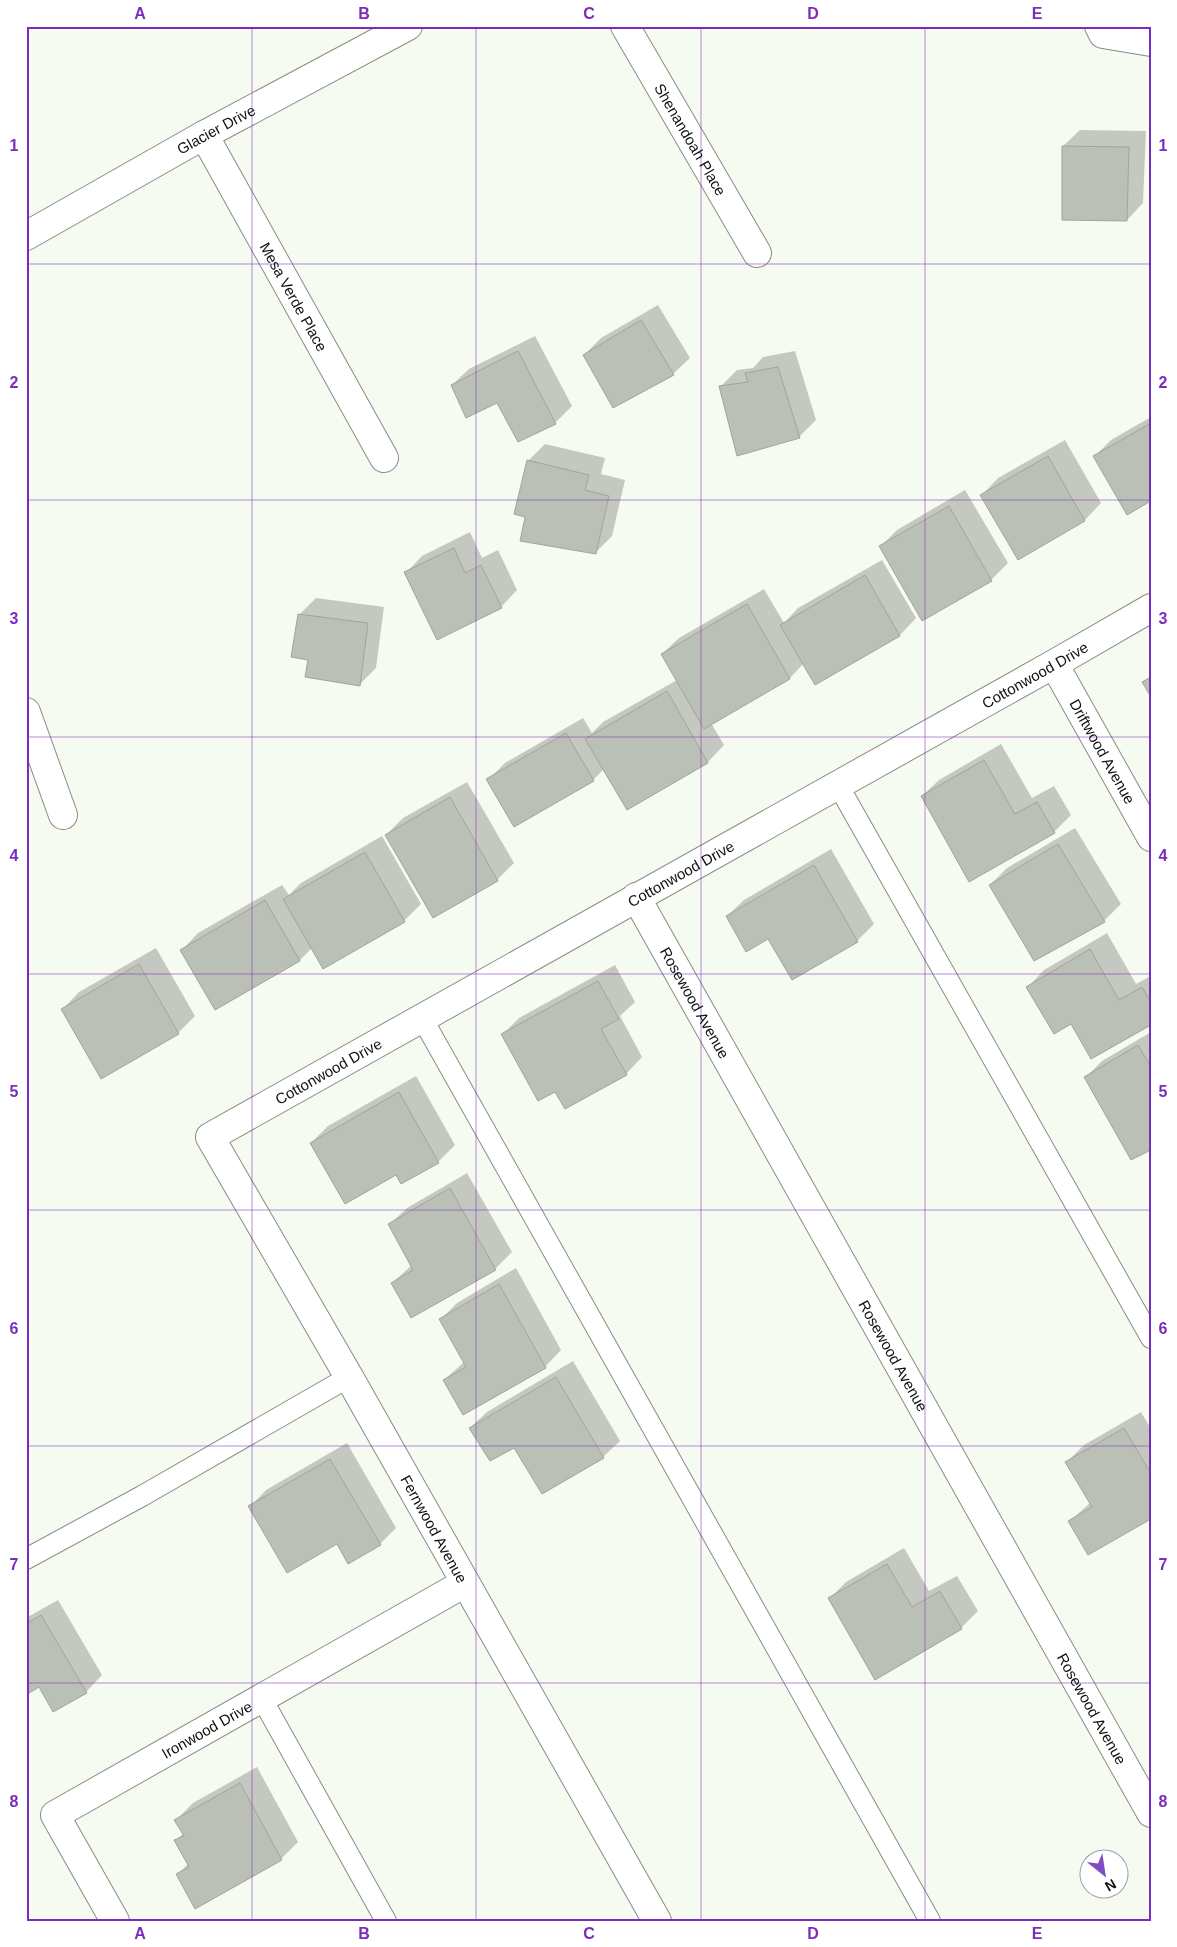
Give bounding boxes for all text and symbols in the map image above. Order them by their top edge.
text: A [134,5,146,22]
text: B [358,5,370,22]
text: C [583,5,595,22]
text: D [807,5,819,22]
text: E [1032,5,1043,22]
street label: Shenandoah Place [652,80,730,198]
street label: Glacier Drive [174,101,258,157]
text: 1 [10,137,19,154]
text: 1 [1159,137,1168,154]
street label: Mesa Verde Place [257,239,331,354]
text: 2 [10,374,19,391]
text: 2 [1159,374,1168,391]
text: 3 [10,610,19,627]
text: 3 [1159,610,1168,627]
street label: Cottonwood Drive [979,638,1091,711]
street label: Driftwood Avenue [1067,696,1139,807]
street label: Cottonwood Drive [624,837,737,910]
text: 4 [10,847,19,864]
text: 4 [1159,847,1168,864]
street label: Rosewood Avenue [657,944,733,1061]
street label: Cottonwood Drive [272,1034,384,1107]
text: 5 [10,1083,19,1100]
text: 5 [1159,1083,1168,1100]
street label: Rosewood Avenue [856,1297,932,1414]
text: 6 [10,1320,19,1337]
text: 6 [1159,1320,1168,1337]
street label: Fernwood Avenue [397,1472,471,1586]
text: 7 [10,1556,19,1573]
text: 7 [1159,1556,1168,1573]
street label: Rosewood Avenue [1054,1650,1130,1767]
street label: Ironwood Drive [158,1697,255,1761]
text: 8 [10,1793,19,1810]
text: 8 [1159,1793,1168,1810]
north arrow [1080,1850,1130,1900]
text: N [1102,1876,1119,1895]
text: A [134,1925,146,1942]
text: B [358,1925,370,1942]
text: C [583,1925,595,1942]
text: D [807,1925,819,1942]
text: E [1032,1925,1043,1942]

